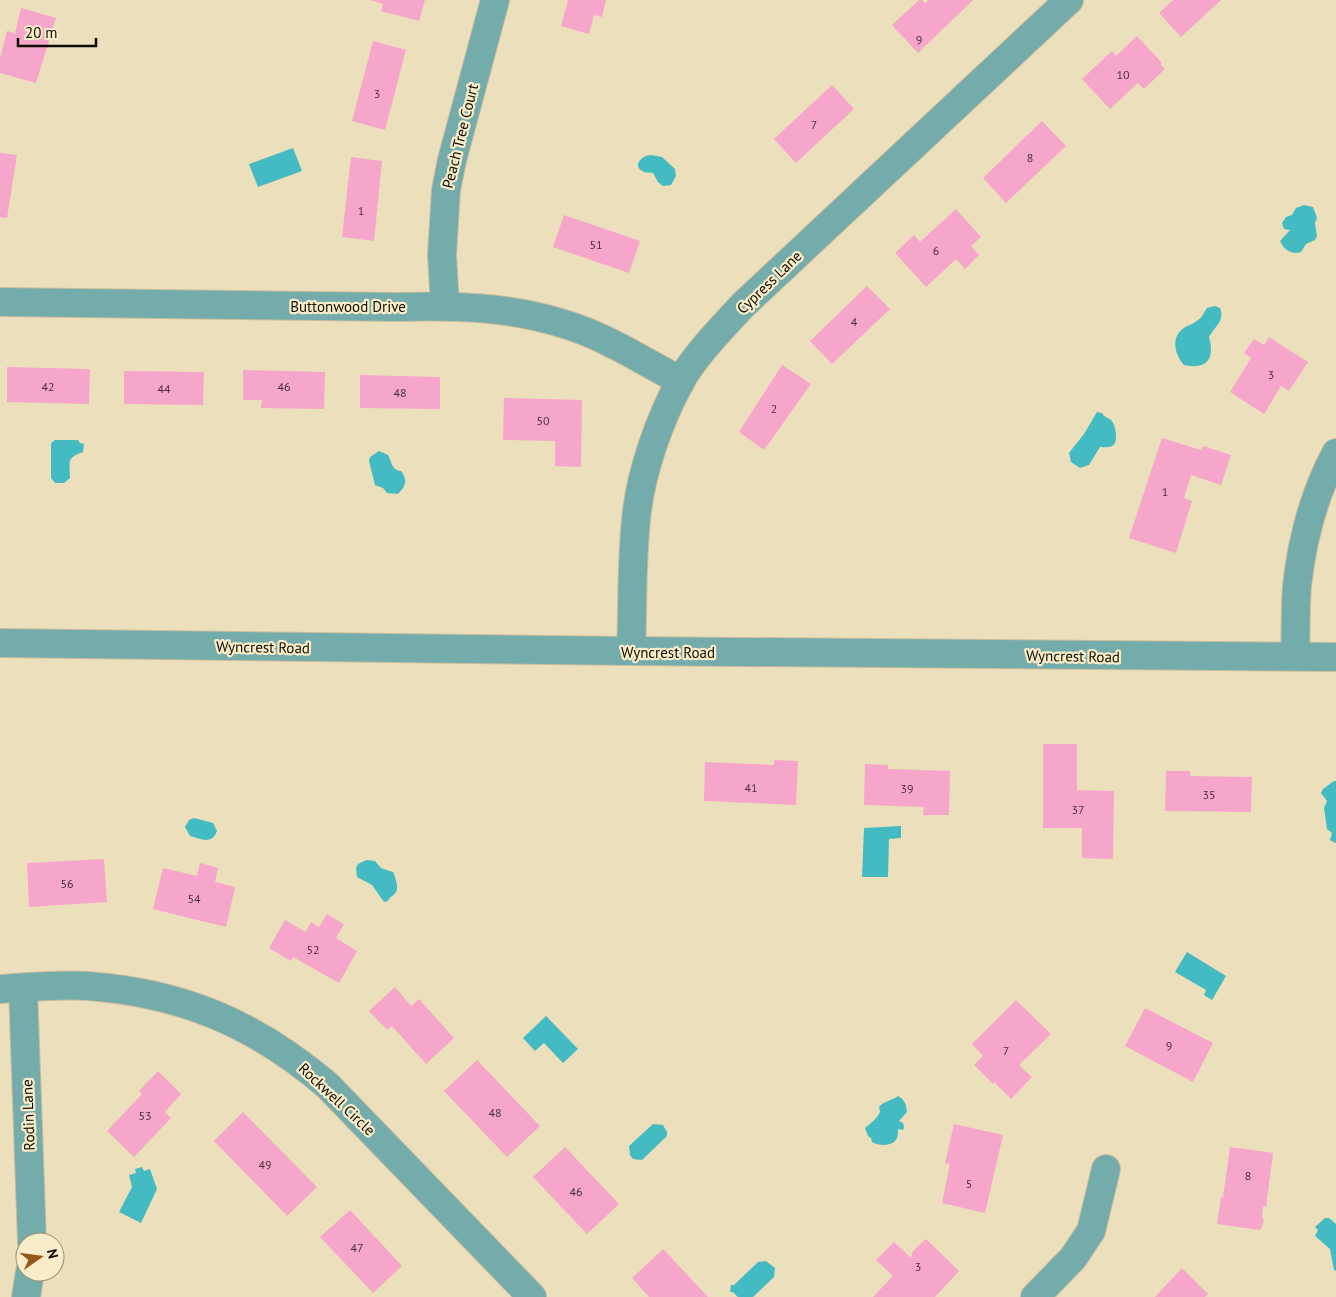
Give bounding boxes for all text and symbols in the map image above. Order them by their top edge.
scale bar [18,15,95,47]
text: 20 m [25,23,58,42]
house number: 9 [916,32,922,47]
house number: 10 [1116,67,1130,82]
street label: Peach Tree Court [438,82,482,190]
house number: 3 [374,86,380,101]
house number: 7 [811,117,817,132]
house number: 8 [1027,150,1033,165]
house number: 1 [358,203,364,218]
house number: 51 [589,237,603,252]
house number: 6 [933,243,939,258]
street label: Cypress Lane [733,246,805,318]
street label: Buttonwood Drive [290,297,406,316]
house number: 4 [851,314,858,329]
house number: 3 [1268,367,1274,382]
house number: 42 [41,379,55,394]
house number: 46 [277,379,291,394]
house number: 44 [157,381,171,396]
house number: 48 [393,385,407,400]
house number: 2 [771,401,777,416]
house number: 50 [536,413,550,428]
house number: 1 [1162,484,1168,499]
street label: Wyncrest Road [216,637,310,657]
street label: Wyncrest Road [621,643,715,662]
street label: Wyncrest Road [1026,646,1120,666]
house number: 41 [744,780,758,795]
house number: 39 [900,781,914,796]
house number: 35 [1202,787,1216,802]
house number: 37 [1071,802,1085,817]
house number: 56 [60,876,74,891]
house number: 54 [187,891,201,906]
house number: 52 [306,942,320,957]
house number: 9 [1166,1038,1172,1053]
house number: 7 [1003,1043,1009,1058]
street label: Rockwell Circle [295,1059,379,1139]
street label: Rodin Lane [17,1079,39,1151]
house number: 48 [488,1105,502,1120]
house number: 53 [138,1108,152,1123]
house number: 49 [258,1157,272,1172]
house number: 8 [1245,1168,1251,1183]
house number: 5 [966,1176,972,1191]
house number: 46 [569,1184,583,1199]
north arrow [15,1232,65,1282]
house number: 47 [350,1240,364,1255]
text: N [43,1247,62,1260]
house number: 3 [915,1259,921,1274]

